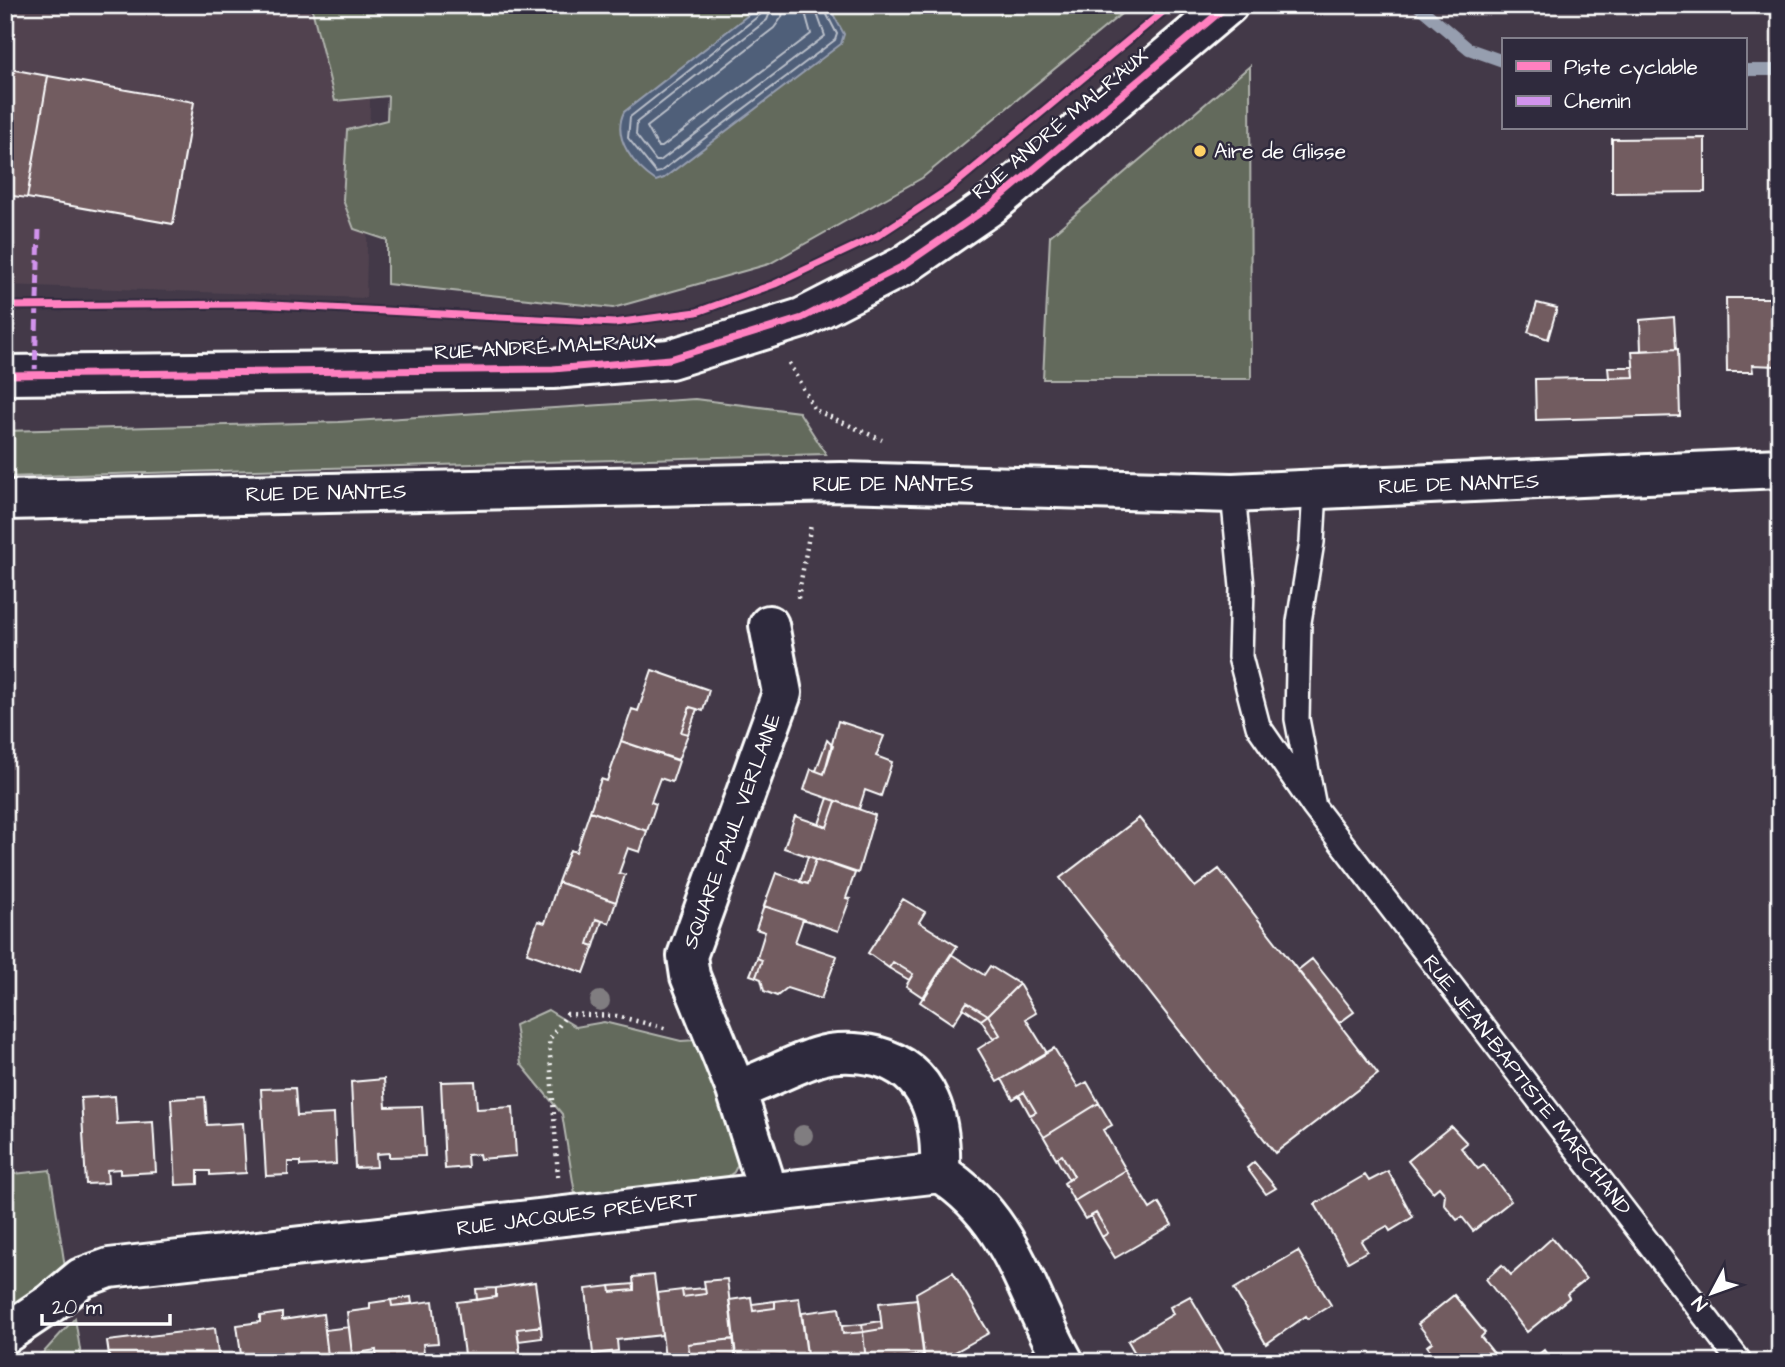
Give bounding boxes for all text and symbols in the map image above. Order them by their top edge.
legend [1502,38,1746,130]
street label: RUE ANDRÉ MALRAUX [966,41,1155,206]
text: Piste cyclable [1564,53,1698,84]
text: Chemin [1564,87,1631,116]
place label: Aire de Glisse [1214,137,1346,166]
marker: Aire de Glisse [1192,143,1208,159]
street label: RUE ANDRÉ MALRAUX [433,327,657,367]
street label: RUE DE NANTES [1378,467,1540,501]
street label: RUE DE NANTES [813,470,973,499]
street label: RUE DE NANTES [245,477,407,509]
street label: SQUARE PAUL VERLAINE [676,709,788,953]
street label: RUE JEAN-BAPTISTE MARCHAND [1416,949,1638,1222]
street label: RUE JACQUES PRÉVERT [455,1185,700,1243]
north arrow [1676,1258,1746,1328]
scale bar [42,1283,170,1327]
text: N [1686,1290,1714,1317]
text: 20 m [52,1293,103,1322]

